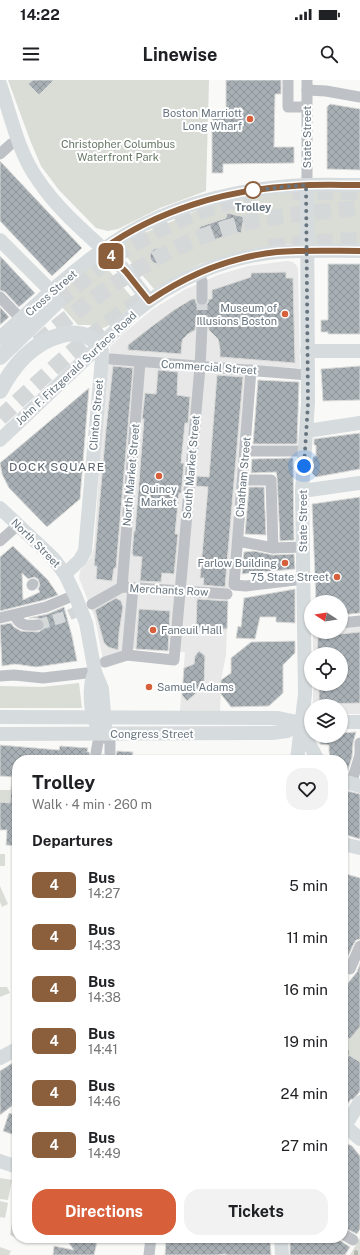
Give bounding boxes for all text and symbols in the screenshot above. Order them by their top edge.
text: 14:22 [20,6,60,23]
icon: menu [20,43,42,65]
icon: search [318,43,340,65]
text: Linewise [143,44,217,65]
street label: State Street [301,106,313,168]
place label: Boston Marriott Long Wharf [162,107,243,132]
marker: Boston Marriott Long Wharf [245,114,255,124]
park label: Christopher Columbus Waterfront Park [61,138,176,163]
marker: Trolley [244,181,262,199]
place label: Trolley [235,201,272,213]
line badge: 4 [98,243,124,269]
text: 4 [106,248,116,264]
street label: Cross Street [23,268,79,318]
place label: Museum of Illusions Boston [196,302,278,327]
street label: John F. Fitzgerald Surface Road [13,309,139,427]
marker: Museum of Illusions Boston [280,309,290,319]
street label: Commercial Street [161,358,257,376]
street label: Clinton Street [87,379,105,451]
street label: South Market Street [180,415,202,519]
street label: North Market Street [121,423,141,527]
street label: Chatham Street [234,436,252,518]
your location [294,456,314,476]
district label: DOCK SQUARE [9,460,105,474]
marker: Quincy Market [154,471,164,481]
place label: Quincy Market [141,483,177,508]
street label: State Street [297,490,309,552]
street label: North Street [9,516,63,570]
place label: Farlow Building [197,557,277,569]
marker: Farlow Building [280,558,290,568]
place label: 75 State Street [250,571,329,583]
marker: 75 State Street [332,572,342,582]
street label: Merchants Row [129,582,209,598]
north arrow [304,595,348,639]
map controls [304,595,348,743]
place label: Faneuil Hall [161,624,222,636]
marker: Faneuil Hall [148,625,158,635]
button: locate [304,647,348,691]
place label: Samuel Adams [157,681,234,693]
marker: Samuel Adams [144,682,154,692]
button: layers [304,699,348,743]
street label: Congress Street [110,728,194,740]
button: heart [286,768,328,810]
text: Trolley [32,771,95,793]
text: Walk · 4 min · 260 m [32,797,152,812]
text: Departures [32,832,113,849]
text: Bus [88,869,115,886]
text: 4 [49,877,59,893]
text: 5 min [289,877,328,894]
text: 14:27 [88,886,120,901]
text: Bus [88,921,115,938]
text: 4 [49,929,59,945]
text: 11 min [287,929,328,946]
text: 14:33 [88,938,121,953]
text: Bus [88,973,115,990]
text: 4 [49,981,59,997]
text: 16 min [283,981,328,998]
text: 14:38 [88,990,121,1005]
text: Bus [88,1025,115,1042]
text: 4 [49,1033,59,1049]
text: 19 min [283,1033,328,1050]
text: 14:41 [88,1042,118,1057]
text: Bus [88,1077,115,1094]
text: 4 [49,1085,59,1101]
text: 24 min [281,1085,328,1102]
text: 14:46 [88,1094,121,1109]
text: Bus [88,1129,115,1146]
text: 4 [49,1137,59,1153]
text: 27 min [281,1137,328,1154]
text: 14:49 [88,1146,121,1161]
button: Directions [32,1189,176,1235]
button: Tickets [184,1189,328,1235]

